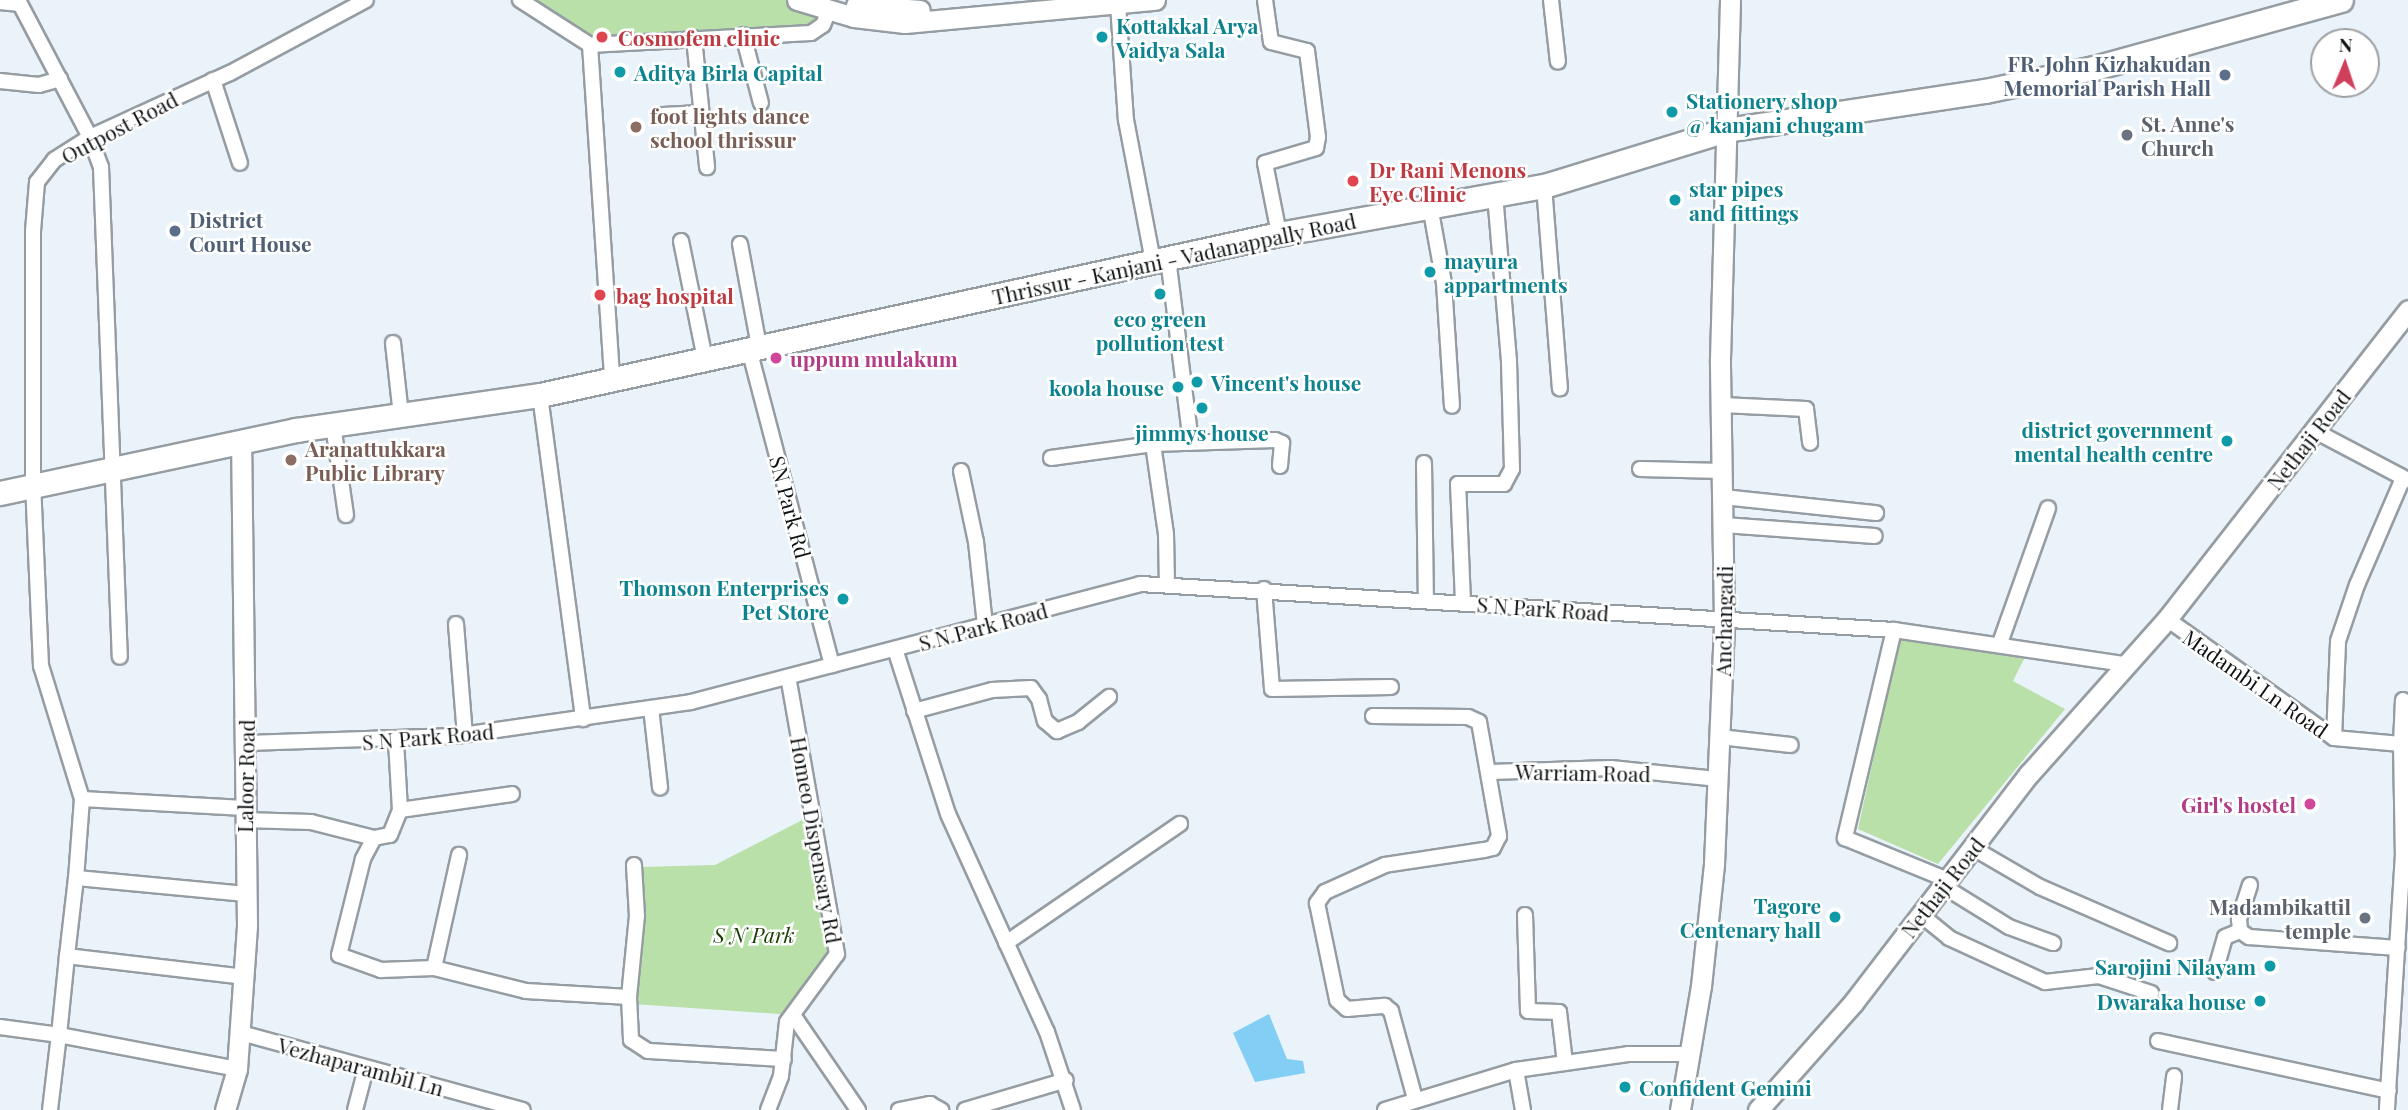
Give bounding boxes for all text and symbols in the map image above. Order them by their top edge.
place label: Kottakkal Arya Vaidya Sala [1116,12,1259,62]
place label: Cosmofem clinic [618,24,780,50]
marker: Cosmofem clinic [592,27,612,47]
north arrow [2310,28,2380,98]
marker: Kottakkal Arya Vaidya Sala [1094,29,1110,45]
text: N [2338,31,2353,57]
place label: FR. John Kizhakudan Memorial Parish Hall [2003,50,2211,100]
place label: Aditya Birla Capital [634,59,823,85]
marker: Aditya Birla Capital [612,64,628,80]
marker: FR. John Kizhakudan Memorial Parish Hall [2217,67,2233,83]
street label: Outpost Road [56,86,182,168]
place label: Stationery shop @ kanjani chugam [1686,87,1864,137]
place label: foot lights dance school thrissur [650,102,810,152]
marker: Stationery shop @ kanjani chugam [1664,104,1680,120]
place label: St. Anne's Church [2141,110,2235,160]
marker: foot lights dance school thrissur [628,119,644,135]
marker: St. Anne's Church [2119,127,2135,143]
place label: Dr Rani Menons Eye Clinic [1369,156,1527,206]
marker: Dr Rani Menons Eye Clinic [1343,171,1363,191]
place label: star pipes and fittings [1689,175,1799,225]
marker: star pipes and fittings [1667,192,1683,208]
place label: District Court House [189,206,312,256]
street label: Thrissur - Kanjani - Vadanappally Road [989,207,1359,309]
marker: District Court House [167,223,183,239]
place label: mayura appartments [1444,247,1568,297]
marker: mayura appartments [1422,264,1438,280]
place label: bag hospital [616,282,734,308]
marker: bag hospital [590,285,610,305]
marker: eco green pollution test [1152,286,1168,302]
place label: eco green pollution test [1096,305,1224,355]
place label: uppum mulakum [790,345,958,371]
marker: uppum mulakum [768,350,784,366]
place label: Vincent's house [1211,369,1361,395]
place label: koola house [1049,374,1164,400]
marker: Vincent's house [1189,374,1205,390]
marker: koola house [1170,379,1186,395]
street label: Nethaji Road [2261,384,2355,494]
marker: jimmys house [1194,400,1210,416]
place label: district government mental health centre [2014,416,2213,466]
place label: jimmys house [1135,419,1269,445]
marker: district government mental health centre [2219,433,2235,449]
place label: Aranattukkara Public Library [305,435,446,485]
marker: Aranattukkara Public Library [283,452,299,468]
street label: SN Park Rd [765,453,817,561]
street label: Anchangadi [1709,565,1737,677]
place label: Thomson Enterprises Pet Store [619,574,829,624]
marker: Thomson Enterprises Pet Store [835,591,851,607]
street label: S N Park Road [1476,591,1610,625]
street label: S N Park Road [916,597,1050,655]
street label: Madambi Ln Road [2179,624,2333,742]
street label: S N Park Road [361,718,495,754]
street label: Laloor Road [231,719,259,833]
street label: Homeo Dispensary Rd [786,734,848,946]
street label: Warriam Road [1515,758,1651,786]
place label: Girl's hostel [2181,791,2296,817]
marker: Girl's hostel [2302,796,2318,812]
street label: Nethaji Road [1895,832,1989,942]
place label: Tagore Centenary hall [1679,892,1821,942]
place label: Madambikattil temple [2209,893,2351,943]
marker: Tagore Centenary hall [1827,909,1843,925]
marker: Madambikattil temple [2357,910,2373,926]
park label: S N Park [713,921,795,947]
place label: Sarojini Nilayam [2095,953,2256,979]
marker: Sarojini Nilayam [2262,958,2278,974]
place label: Dwaraka house [2096,988,2246,1014]
marker: Dwaraka house [2252,993,2268,1009]
street label: Vezhaparambil Ln [275,1032,447,1100]
place label: Confident Gemini [1639,1074,1812,1100]
marker: Confident Gemini [1617,1079,1633,1095]

